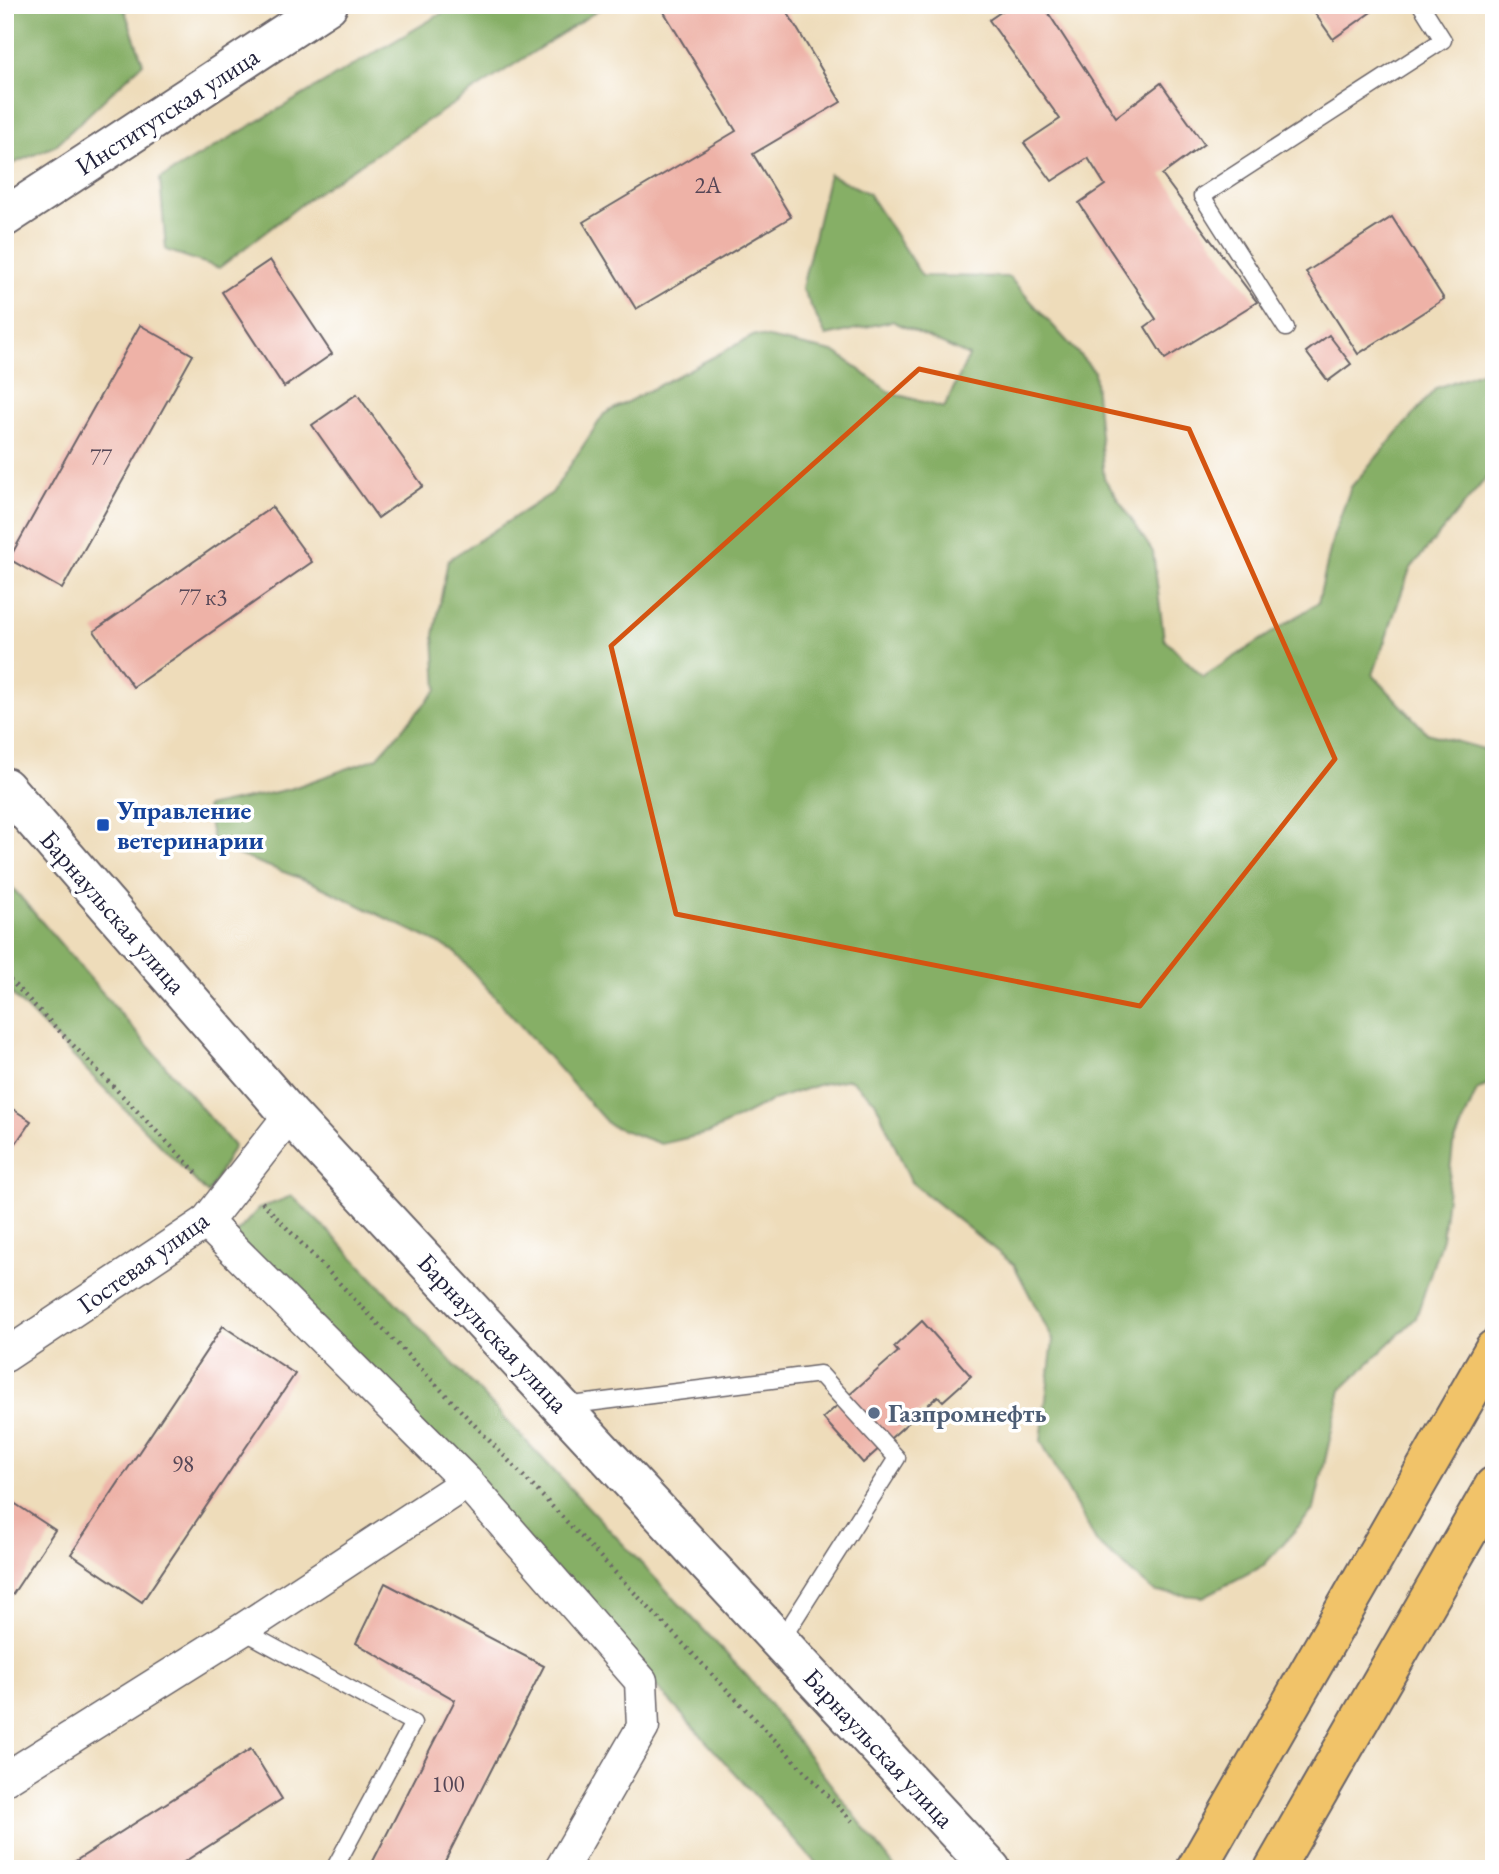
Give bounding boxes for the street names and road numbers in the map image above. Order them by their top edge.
street label: Институтская улица [69,39,266,183]
street label: Барнаульская улица [32,823,194,1002]
street label: Гостевая улица [71,1203,216,1321]
street label: Барнаульская улица [410,1246,576,1421]
street label: Барнаульская улица [796,1661,962,1836]

